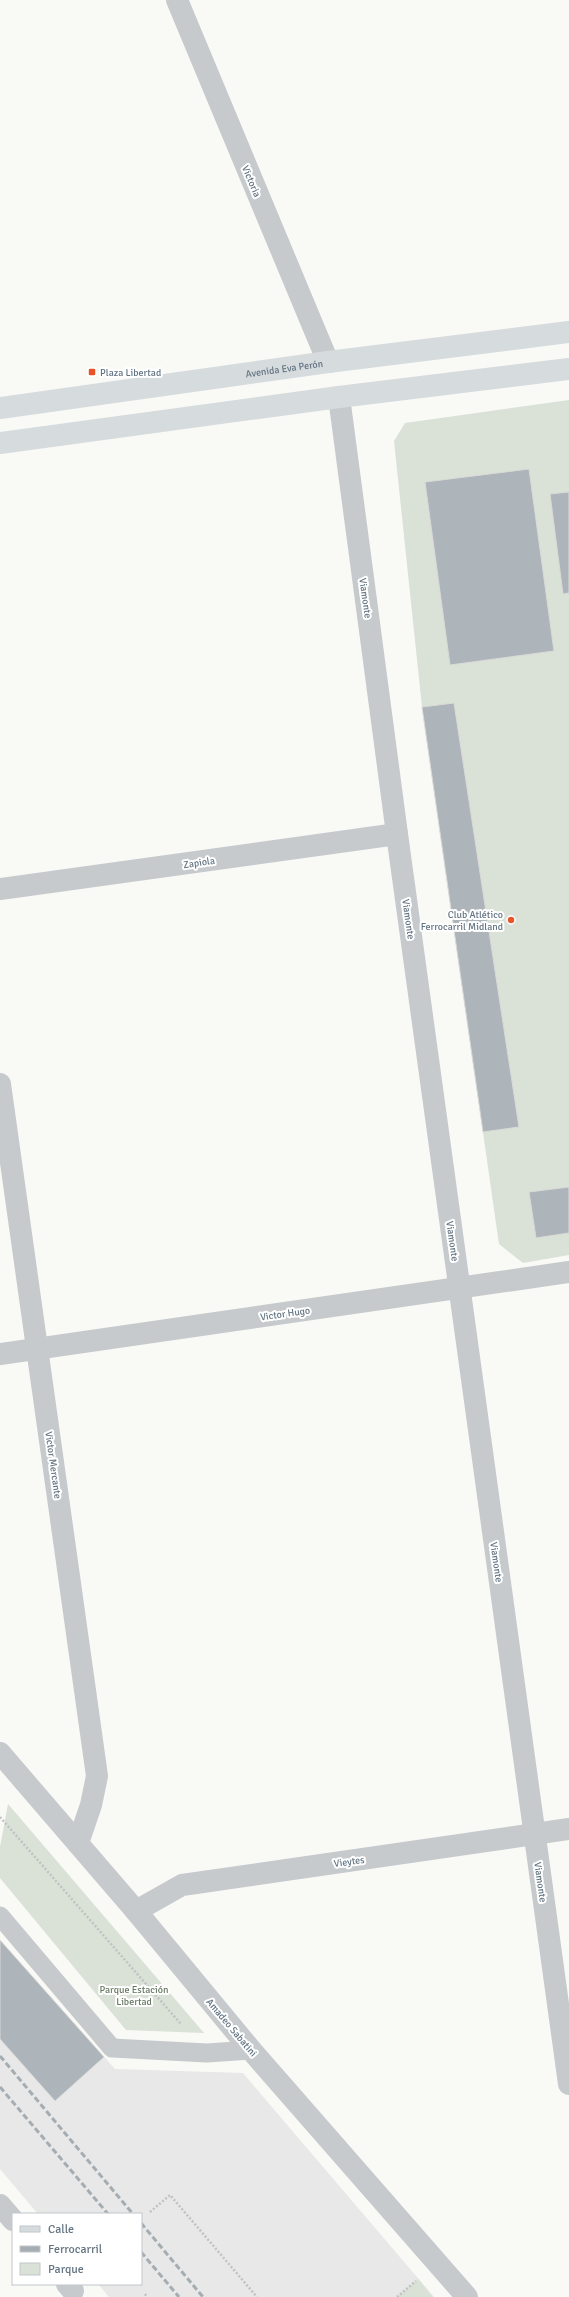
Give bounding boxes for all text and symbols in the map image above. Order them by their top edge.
street label: Victoria [239,164,263,199]
street label: Avenida Eva Perón [245,358,324,380]
marker: Plaza Libertad [87,367,97,377]
place label: Plaza Libertad [100,367,161,379]
street label: Viamonte [356,577,374,619]
street label: Zapiola [183,855,216,871]
street label: Viamonte [399,898,417,940]
place label: Club Atlético Ferrocarril Midland [421,909,503,933]
marker: Club Atlético Ferrocarril Midland [506,915,516,925]
street label: Viamonte [443,1220,461,1262]
street label: Victor Hugo [259,1305,311,1323]
street label: Victor Mercante [42,1431,64,1500]
street label: Viamonte [487,1541,505,1583]
street label: Vieytes [333,1854,366,1870]
street label: Viamonte [531,1861,549,1903]
park label: Parque Estación Libertad [100,1984,168,2008]
street label: Amadeo Sabatini [203,1996,259,2059]
legend [12,2213,142,2285]
text: Calle [48,2222,74,2237]
text: Ferrocarril [48,2242,103,2257]
text: Parque [48,2262,84,2277]

